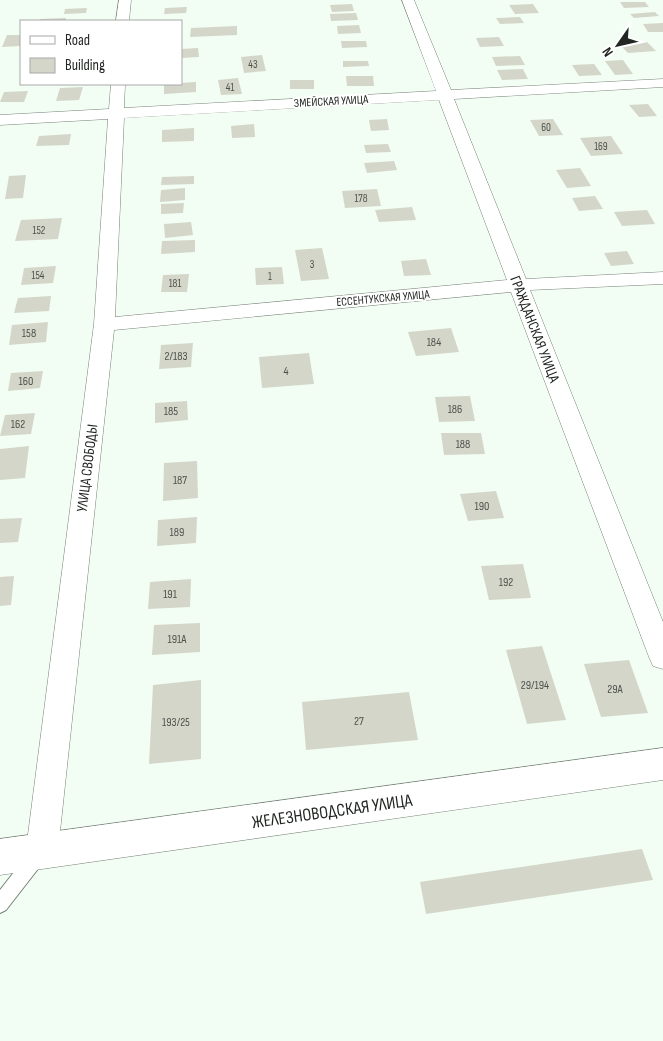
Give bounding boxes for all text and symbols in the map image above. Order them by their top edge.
legend [20,20,182,85]
north arrow [593,20,643,70]
text: Road [65,31,90,50]
text: N [598,44,617,60]
text: Building [65,56,105,75]
house number: 43 [248,58,258,71]
house number: 41 [226,81,234,94]
street label: ЗМЕЙСКАЯ УЛИЦА [294,92,369,111]
house number: 60 [541,121,551,134]
house number: 169 [594,140,608,153]
house number: 178 [354,192,368,205]
house number: 152 [33,224,46,237]
house number: 3 [310,258,315,271]
house number: 154 [32,269,45,282]
house number: 1 [268,270,272,283]
street label: ГРАЖДАНСКАЯ УЛИЦА [505,273,564,386]
house number: 181 [169,277,181,290]
street label: ЕССЕНТУКСКАЯ УЛИЦА [336,287,431,310]
house number: 158 [22,326,36,341]
house number: 184 [427,335,441,350]
house number: 2/183 [164,349,188,364]
house number: 4 [283,364,289,379]
house number: 160 [19,374,33,389]
house number: 186 [448,402,462,417]
house number: 185 [164,404,178,419]
house number: 162 [11,417,25,432]
street label: УЛИЦА СВОБОДЫ [73,423,102,513]
house number: 188 [456,437,470,452]
house number: 187 [173,473,187,488]
house number: 190 [475,499,489,514]
house number: 189 [170,525,184,540]
house number: 192 [499,575,513,590]
house number: 191 [163,587,178,602]
house number: 191А [167,632,187,647]
house number: 29/194 [521,678,549,693]
house number: 29А [607,682,624,697]
house number: 27 [354,714,364,729]
house number: 193/25 [162,715,190,730]
street label: ЖЕЛЕЗНОВОДСКАЯ УЛИЦА [250,790,414,833]

